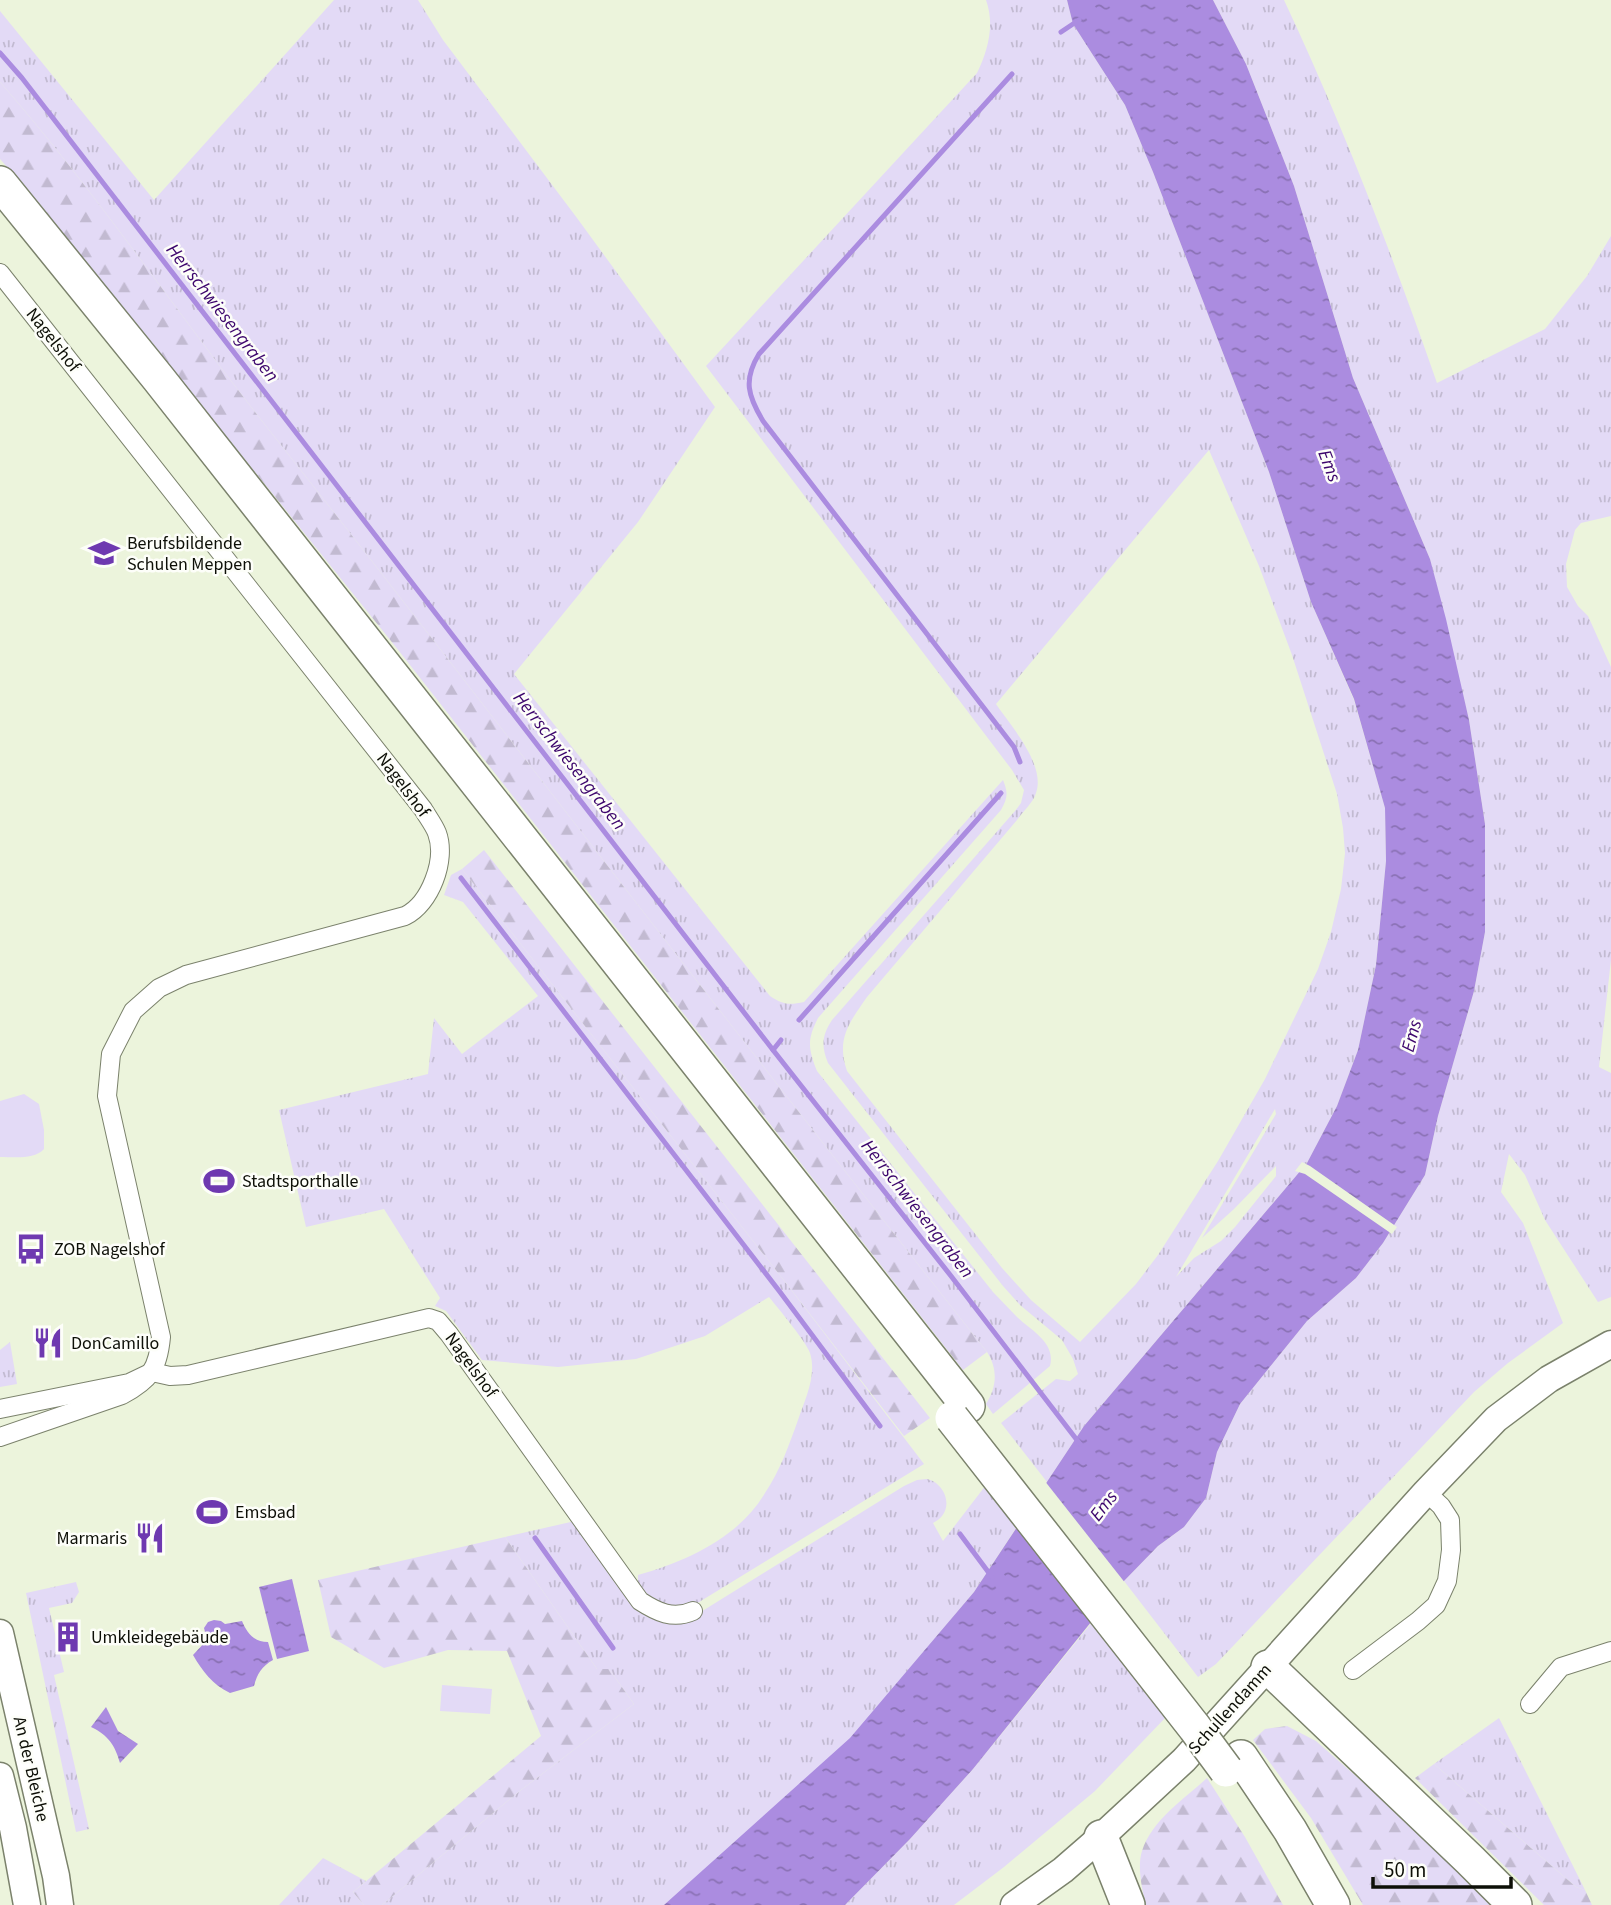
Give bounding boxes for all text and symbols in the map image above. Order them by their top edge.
water label: Herrschwiesengraben [159,238,285,388]
street label: Nagelshof [20,303,87,378]
water label: Ems [1311,446,1348,486]
place label: Berufsbildende Schulen Meppen [127,531,252,577]
school or university icon: Berufsbildende Schulen Meppen [87,536,121,570]
water label: Herrschwiesengraben [506,686,632,836]
street label: Nagelshof [370,747,436,823]
water label: Ems [1395,1017,1429,1055]
water label: Herrschwiesengraben [854,1134,980,1284]
sports icon: Stadtsporthalle [202,1164,236,1198]
place label: Stadtsporthalle [242,1169,359,1194]
bus stop icon: ZOB Nagelshof [14,1232,48,1266]
place label: ZOB Nagelshof [54,1237,166,1262]
restaurant icon: DonCamillo [31,1326,65,1360]
street label: Nagelshof [439,1327,504,1403]
place label: DonCamillo [71,1331,159,1356]
water label: Ems [1083,1485,1125,1527]
sports icon: Emsbad [195,1495,229,1529]
place label: Emsbad [235,1500,296,1525]
restaurant icon: Marmaris [133,1521,167,1555]
place label: Marmaris [56,1526,127,1551]
building icon: Umkleidegebäude [51,1620,85,1654]
place label: Umkleidegebäude [91,1625,228,1650]
street label: Schullendamm [1182,1658,1278,1760]
street label: An der Bleiche [7,1714,55,1824]
scale bar [1373,1846,1511,1890]
text: 50 m [1384,1855,1426,1885]

